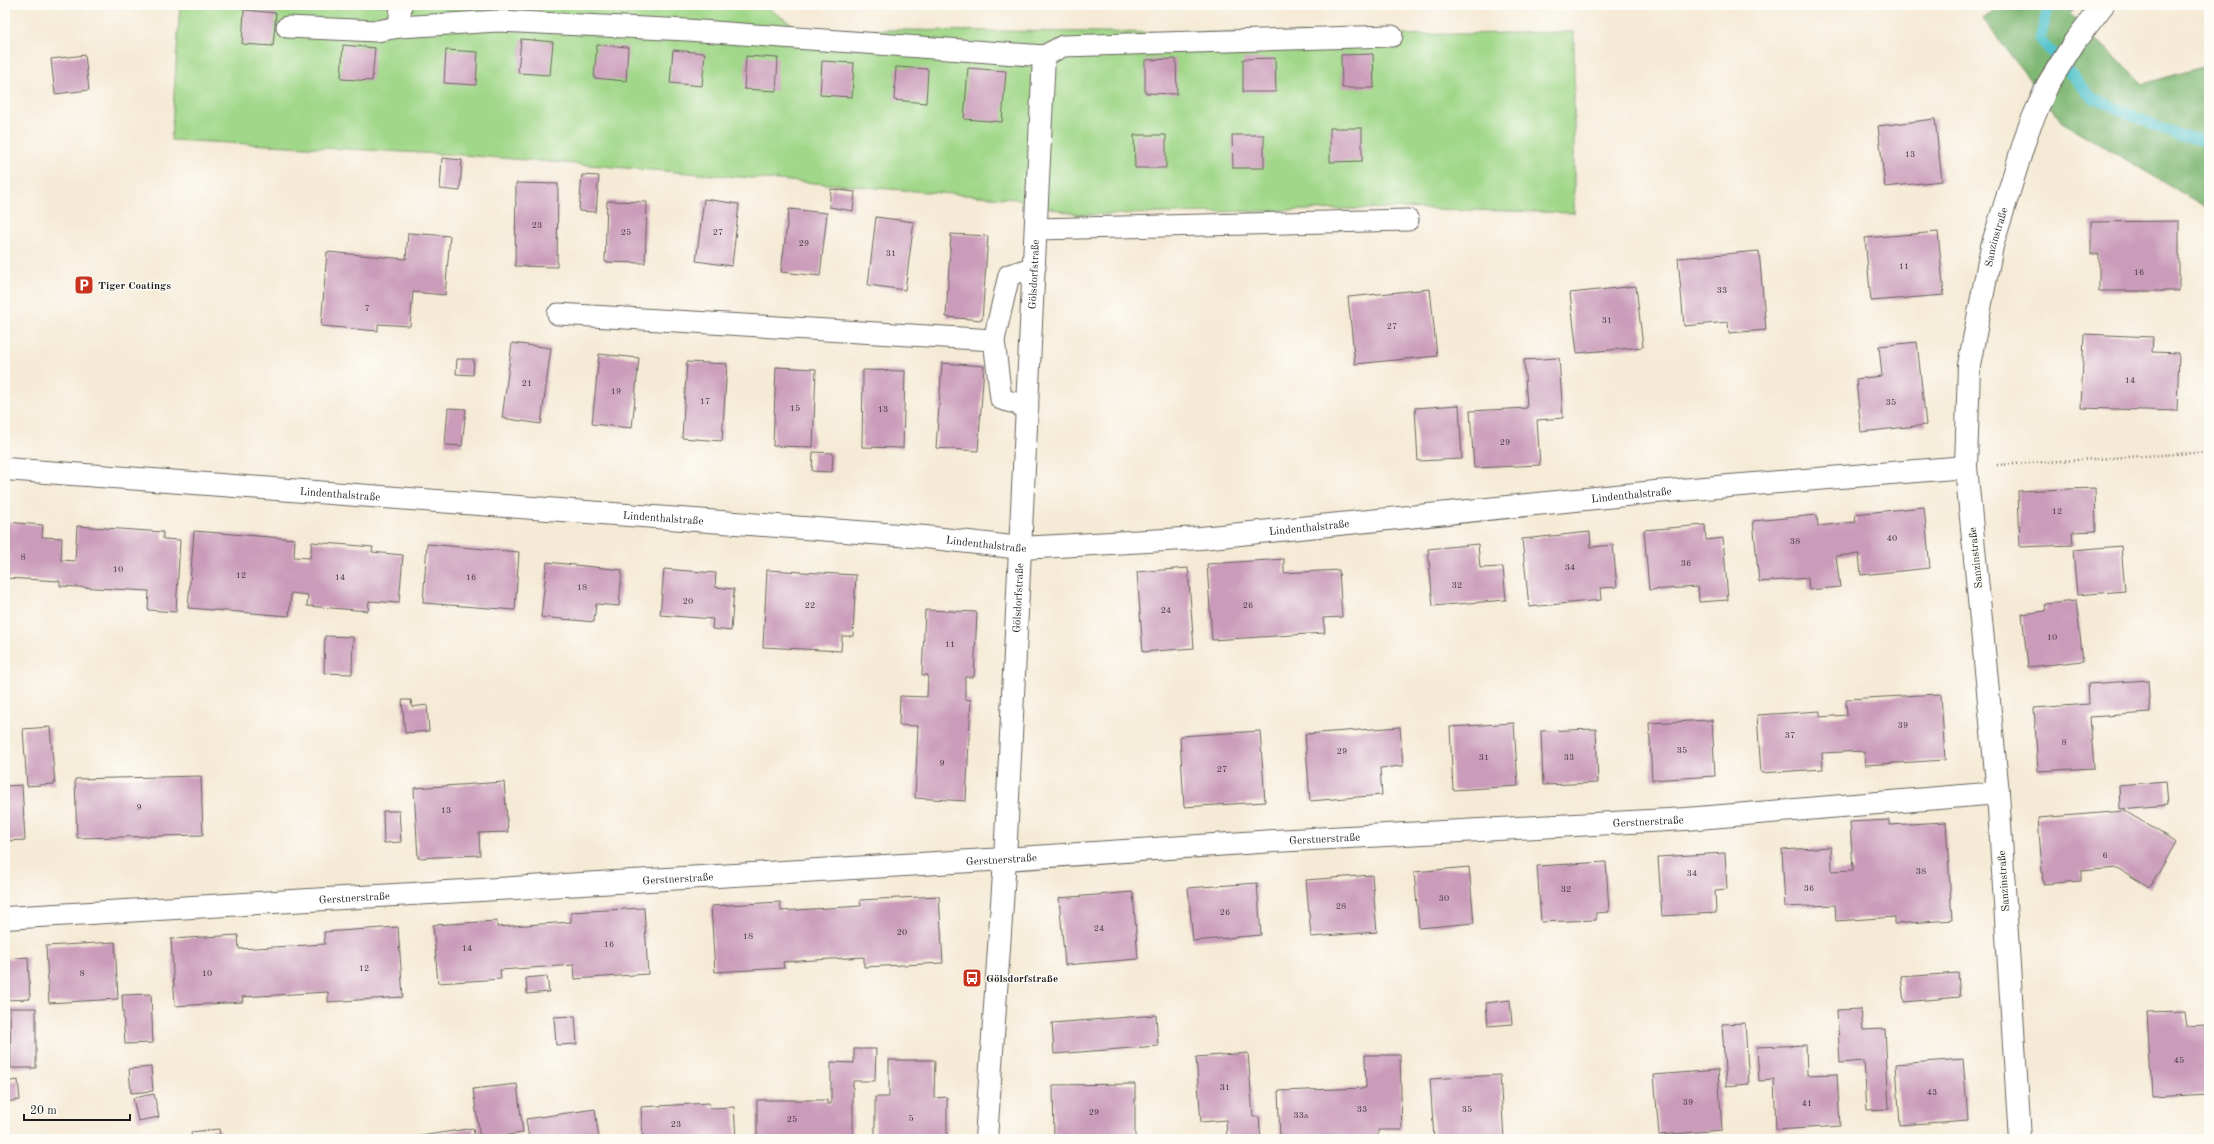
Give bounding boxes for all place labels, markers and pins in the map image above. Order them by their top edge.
parking icon: Tiger Coatings [73,274,95,296]
place label: Tiger Coatings [98,281,171,292]
bus stop icon: Gölsdorfstraße [961,967,983,989]
place label: Gölsdorfstraße [986,974,1058,985]

